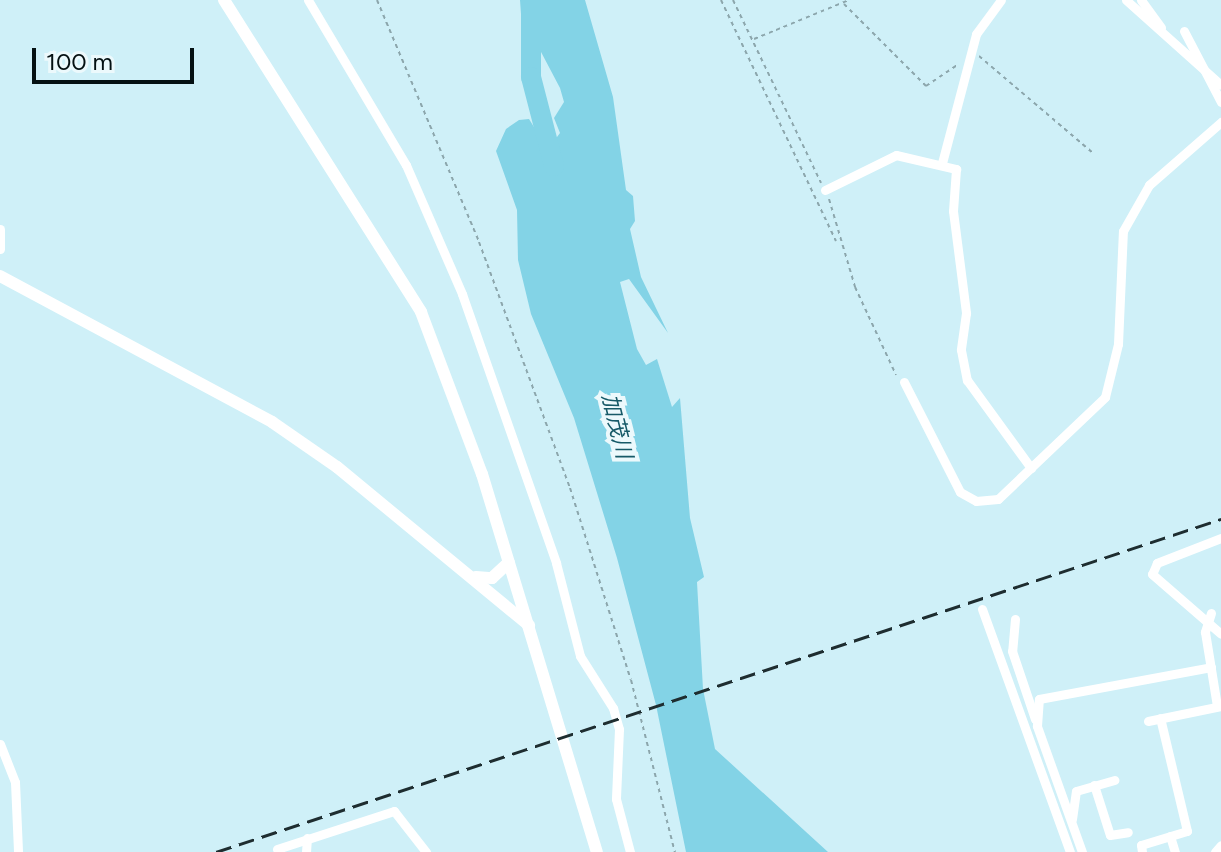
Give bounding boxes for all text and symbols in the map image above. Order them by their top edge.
scale bar [36,32,198,82]
text: 100 m [46,47,113,76]
water label: 加茂川 [596,391,638,461]

